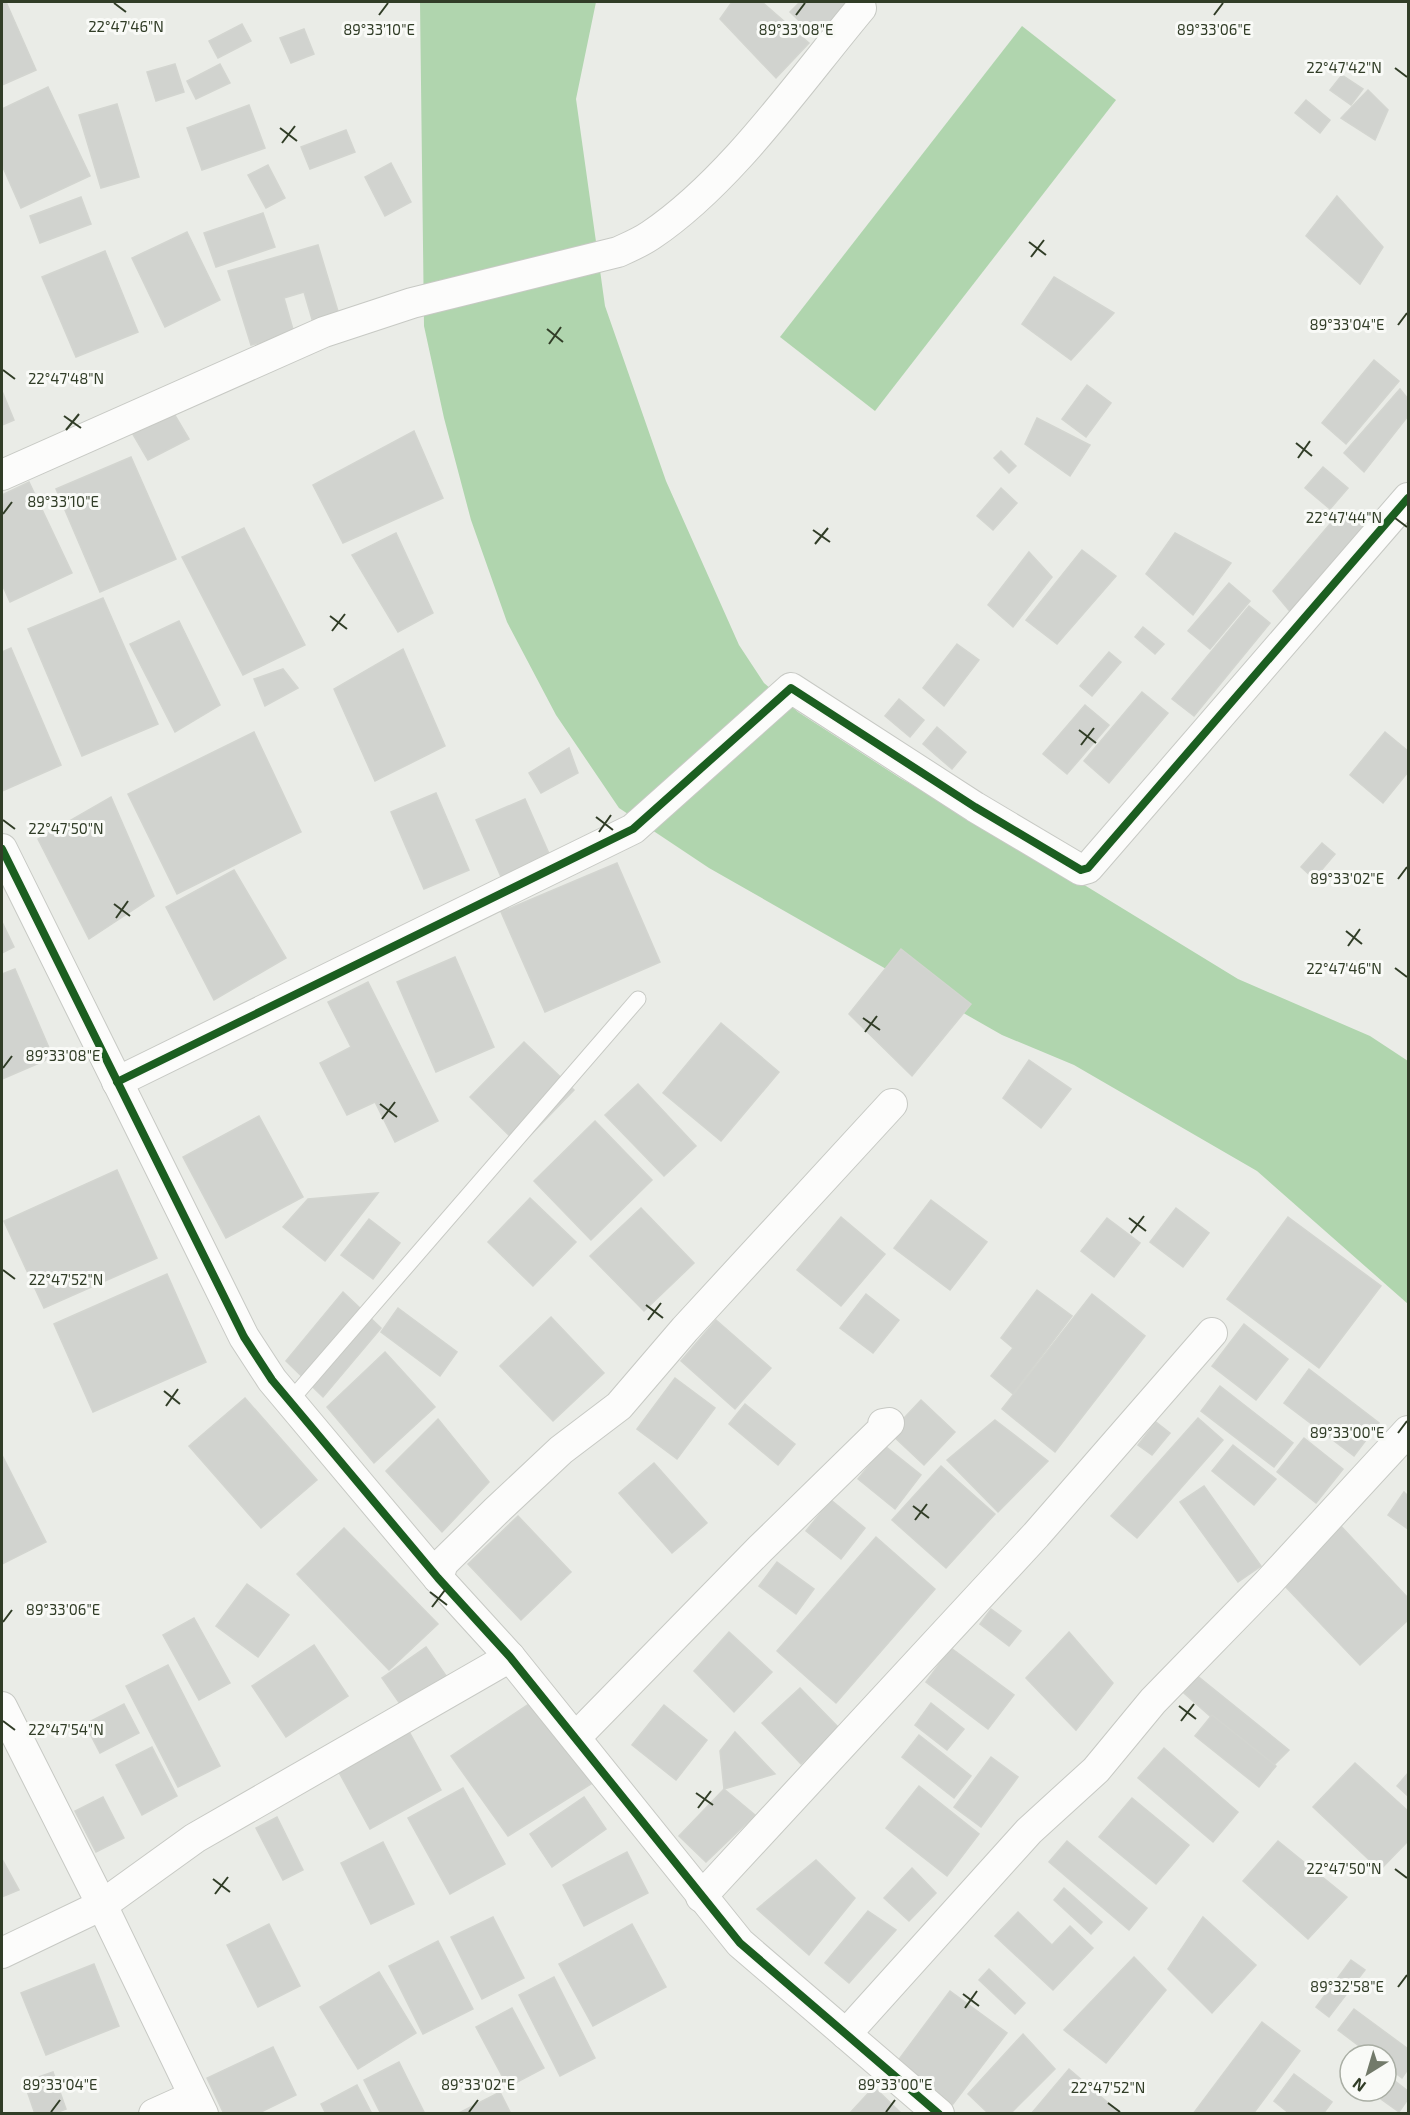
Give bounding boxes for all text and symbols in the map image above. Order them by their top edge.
text: 22°47'46"N [88,17,164,35]
text: 89°33'10"E [343,20,415,38]
text: 89°33'08"E [759,20,833,38]
text: 89°33'06"E [1177,20,1251,38]
text: 22°47'42"N [1306,58,1382,76]
text: 89°33'04"E [1310,315,1384,333]
text: 22°47'48"N [28,369,104,387]
text: 89°33'10"E [27,492,99,510]
text: 22°47'44"N [1306,508,1382,526]
text: 22°47'50"N [28,819,104,837]
text: 89°33'02"E [1310,869,1384,887]
text: 22°47'46"N [1306,959,1382,977]
text: 89°33'08"E [26,1046,100,1064]
text: 22°47'52"N [29,1270,103,1288]
text: 89°33'00"E [1310,1423,1384,1441]
text: 89°33'06"E [26,1600,100,1618]
text: 22°47'54"N [28,1720,104,1738]
text: 22°47'50"N [1306,1859,1382,1877]
text: 89°32'58"E [1310,1977,1384,1995]
north arrow [1338,2043,1398,2103]
text: N [1348,2074,1369,2096]
text: 89°33'04"E [23,2075,97,2093]
text: 89°33'02"E [441,2075,515,2093]
text: 89°33'00"E [858,2075,932,2093]
text: 22°47'52"N [1071,2078,1145,2096]

